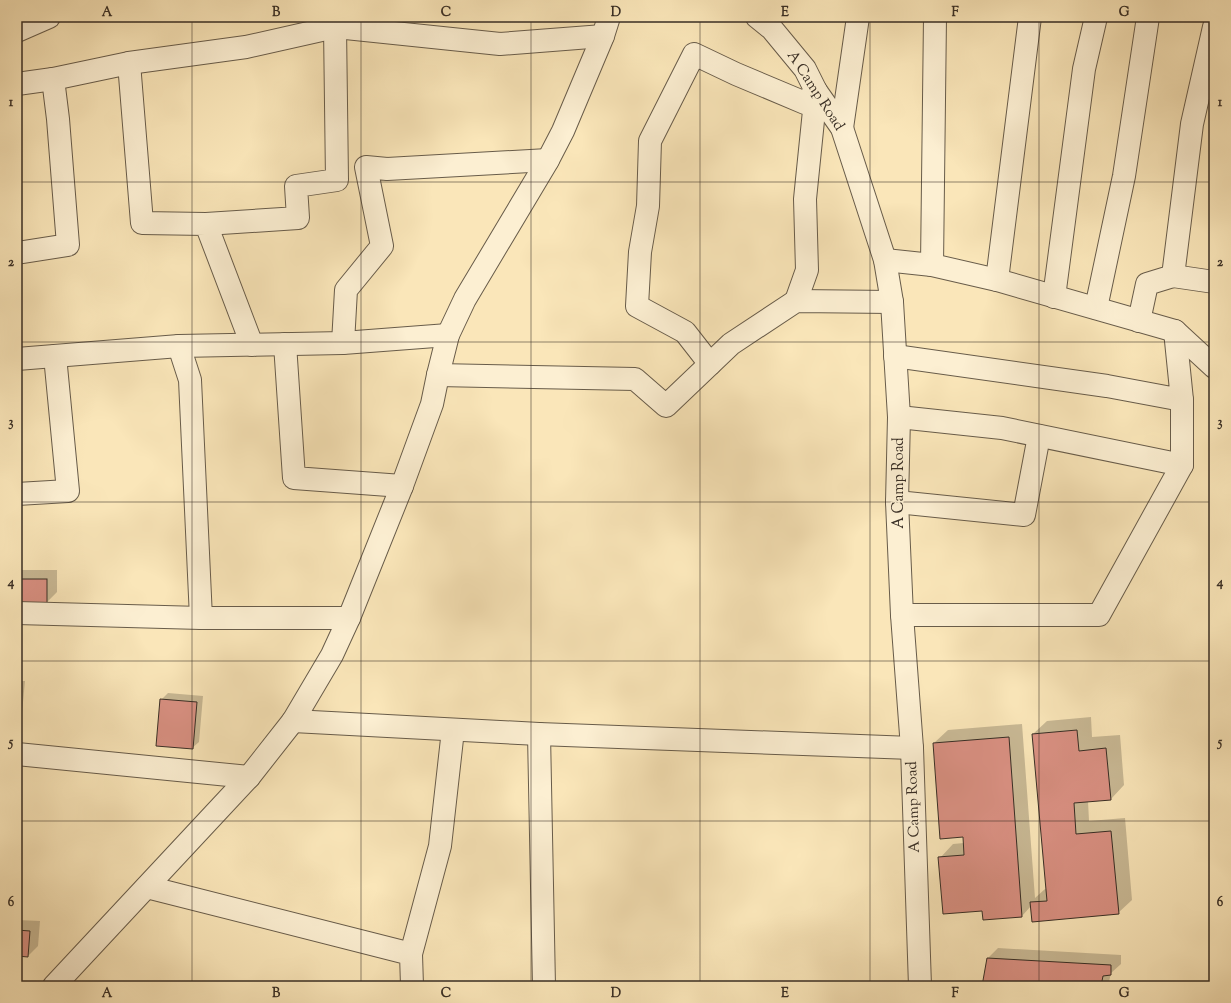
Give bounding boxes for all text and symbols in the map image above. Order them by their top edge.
text: A [102,4,113,22]
text: B [272,4,281,22]
text: C [441,4,451,22]
text: D [611,4,621,22]
text: E [781,4,789,22]
text: F [951,4,959,22]
text: G [1119,4,1130,22]
street label: A Camp Road [781,47,849,136]
text: 1 [9,94,14,112]
text: 1 [1218,94,1223,112]
text: 2 [8,254,15,272]
text: 2 [1217,254,1224,272]
text: 3 [8,414,14,432]
text: 3 [1217,414,1223,432]
street label: A Camp Road [889,437,910,529]
text: 4 [7,574,15,592]
text: 4 [1216,574,1224,592]
text: 5 [8,734,14,752]
text: 5 [1217,734,1223,752]
street label: A Camp Road [902,760,926,853]
text: 6 [8,894,15,912]
text: 6 [1217,894,1224,912]
text: A [102,985,113,1003]
text: B [272,985,281,1003]
text: C [441,985,451,1003]
text: D [611,985,621,1003]
text: E [781,985,789,1003]
text: F [951,985,959,1003]
text: G [1119,985,1130,1003]

